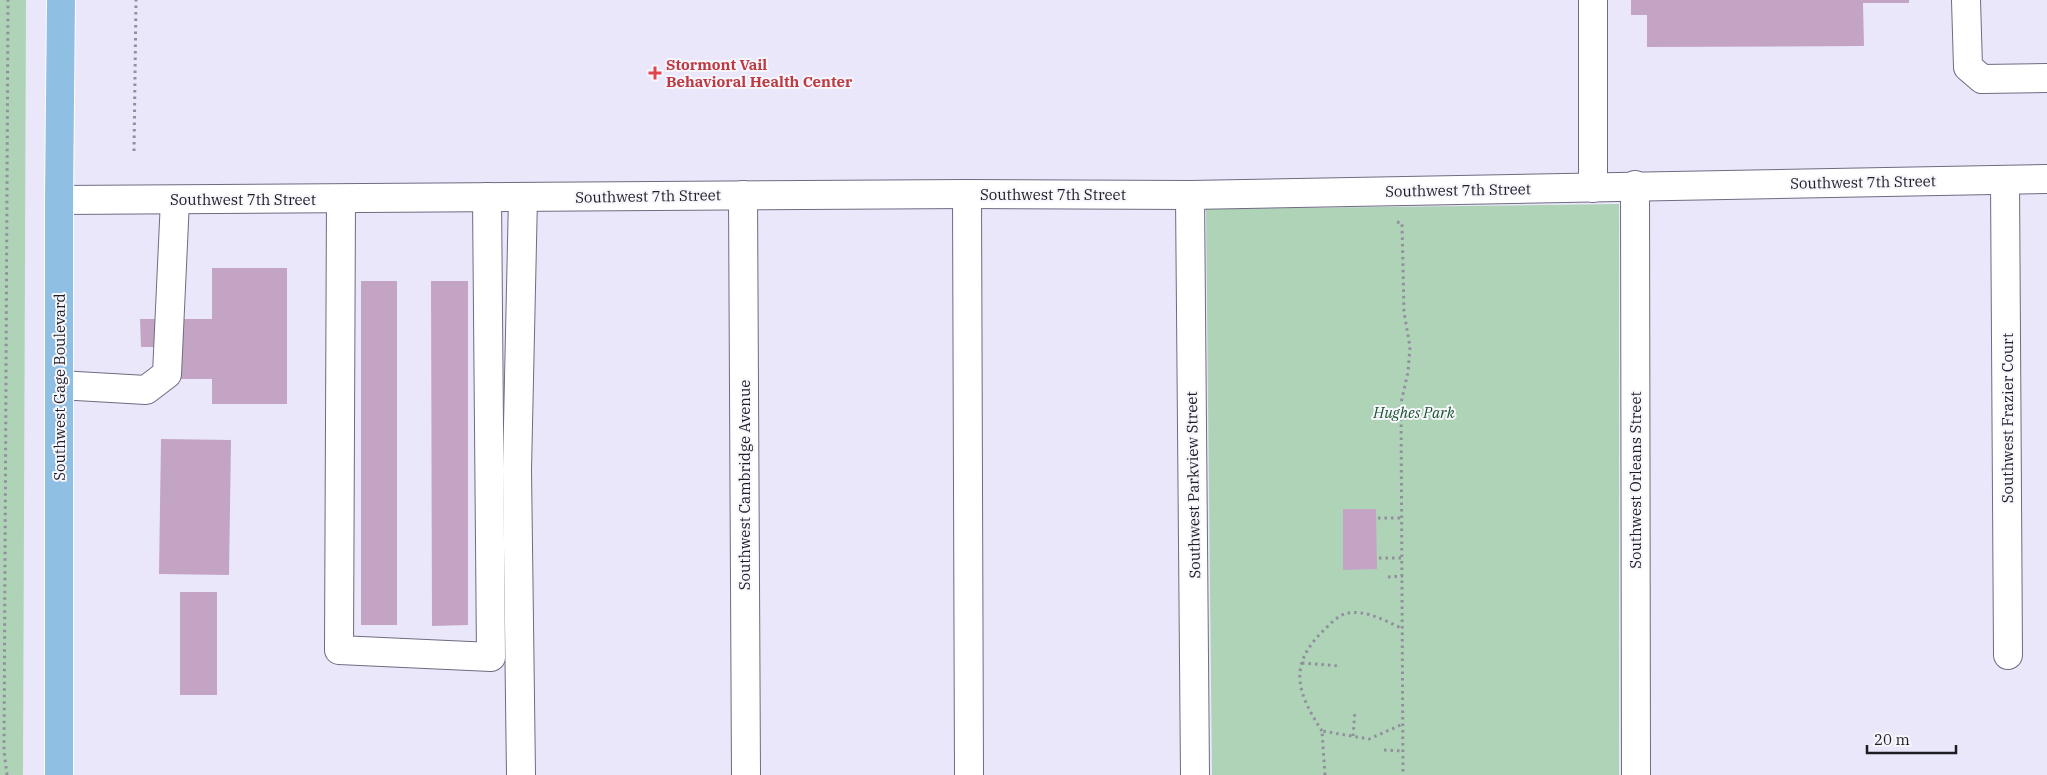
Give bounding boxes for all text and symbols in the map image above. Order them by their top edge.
place label: Stormont Vail Behavioral Health Center [666,55,853,91]
marker: Stormont Vail Behavioral Health Center [648,66,662,80]
street label: Southwest 7th Street [1790,171,1936,193]
street label: Southwest 7th Street [1385,179,1531,201]
street label: Southwest 7th Street [575,185,721,207]
street label: Southwest 7th Street [980,185,1126,204]
street label: Southwest 7th Street [170,190,316,209]
street label: Southwest Gage Boulevard [50,293,69,481]
street label: Southwest Frazier Court [1998,333,2017,503]
street label: Southwest Cambridge Avenue [735,380,754,590]
street label: Southwest Parkview Street [1182,391,1204,579]
street label: Southwest Orleans Street [1626,391,1645,569]
park label: Hughes Park [1372,403,1455,422]
scale bar [1867,722,1956,754]
text: 20 m [1874,730,1910,749]

